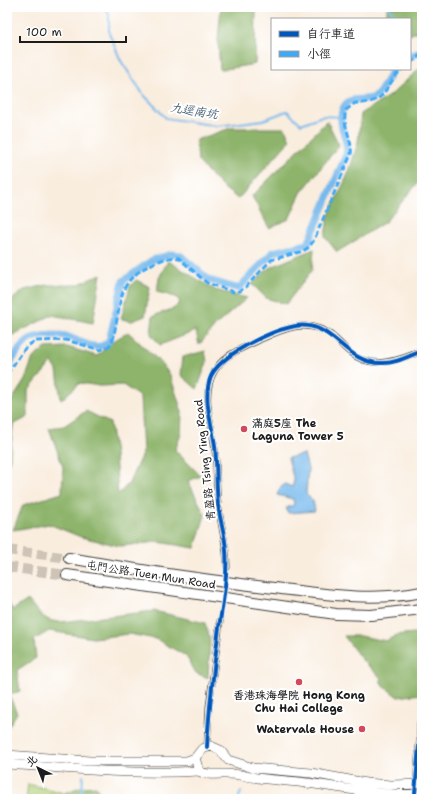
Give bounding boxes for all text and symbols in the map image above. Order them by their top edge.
scale bar [20,18,126,44]
legend [271,18,411,70]
text: 100 m [26,24,62,40]
text: 自行車道 [307,26,355,42]
text: 小徑 [307,46,331,62]
water label: 九逕南坑 [169,99,221,123]
street label: 青盈路 Tsing Ying Road [191,399,219,521]
place label: 滿庭5座 The Laguna Tower 5 [252,416,344,444]
marker: 滿庭5座 The Laguna Tower 5 [239,424,249,434]
street label: 屯門公路 Tuen Mun Road [85,557,217,593]
marker: 香港珠海學院 Hong Kong Chu Hai College [294,677,304,687]
place label: 香港珠海學院 Hong Kong Chu Hai College [233,688,365,716]
place label: Watervale House [256,722,354,737]
marker: Watervale House [357,724,367,734]
north arrow [18,748,58,788]
text: 北 [22,752,41,770]

